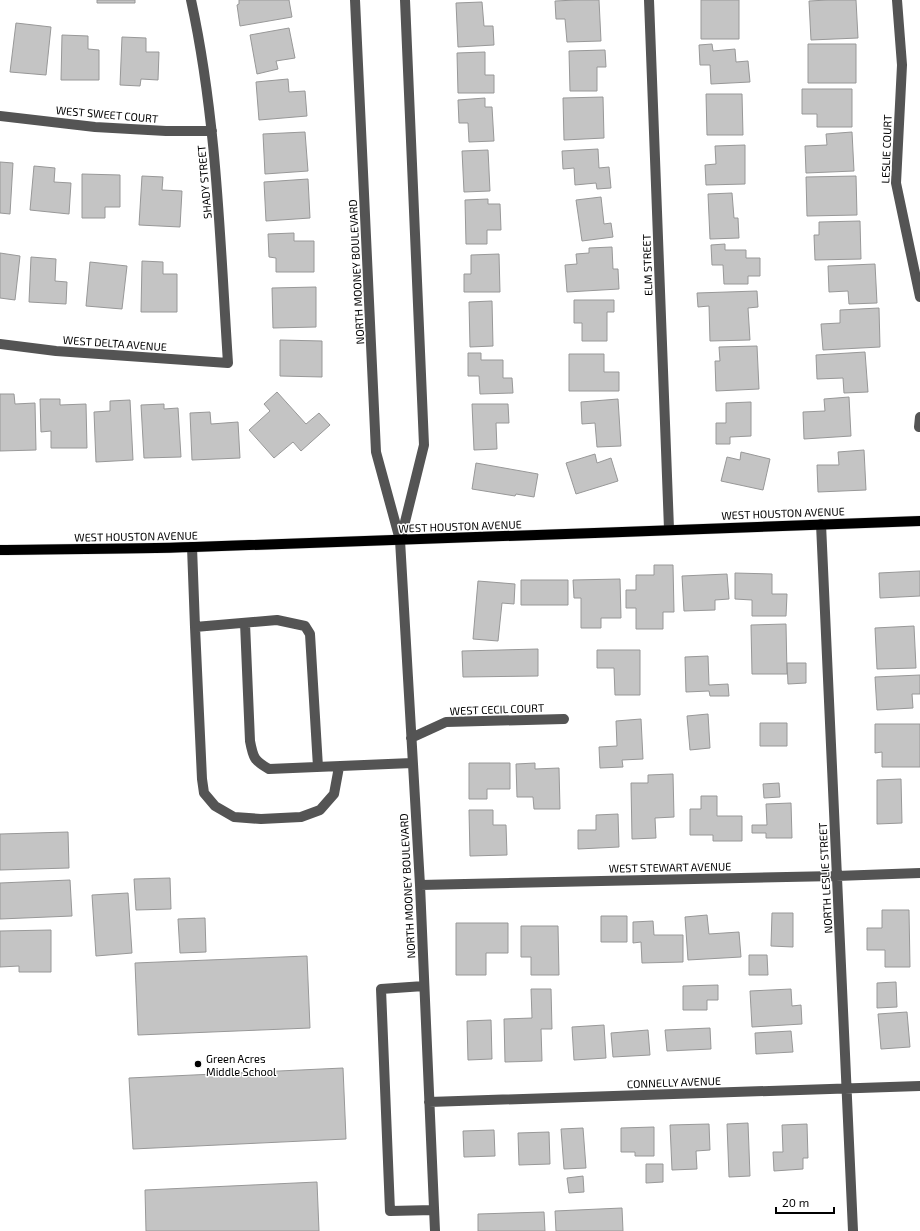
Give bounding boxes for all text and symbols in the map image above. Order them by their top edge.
street label: WEST SWEET COURT [55,103,159,125]
street label: LESLIE COURT [878,114,894,184]
street label: SHADY STREET [194,144,214,219]
street label: NORTH MOONEY BOULEVARD [346,199,366,345]
street label: ELM STREET [639,233,655,296]
street label: WEST DELTA AVENUE [62,333,168,353]
street label: WEST HOUSTON AVENUE [721,504,845,522]
street label: WEST HOUSTON AVENUE [398,517,522,535]
street label: WEST HOUSTON AVENUE [74,528,198,544]
street label: WEST CECIL COURT [449,701,545,717]
street label: NORTH MOONEY BOULEVARD [397,813,417,959]
street label: NORTH LESLIE STREET [816,822,834,934]
street label: WEST STEWART AVENUE [609,859,731,875]
place label: Green Acres Middle School [206,1052,277,1078]
marker: Green Acres Middle School [193,1059,203,1069]
street label: CONNELLY AVENUE [627,1074,721,1090]
scale bar [776,1189,834,1215]
text: 20 m [782,1195,809,1209]

